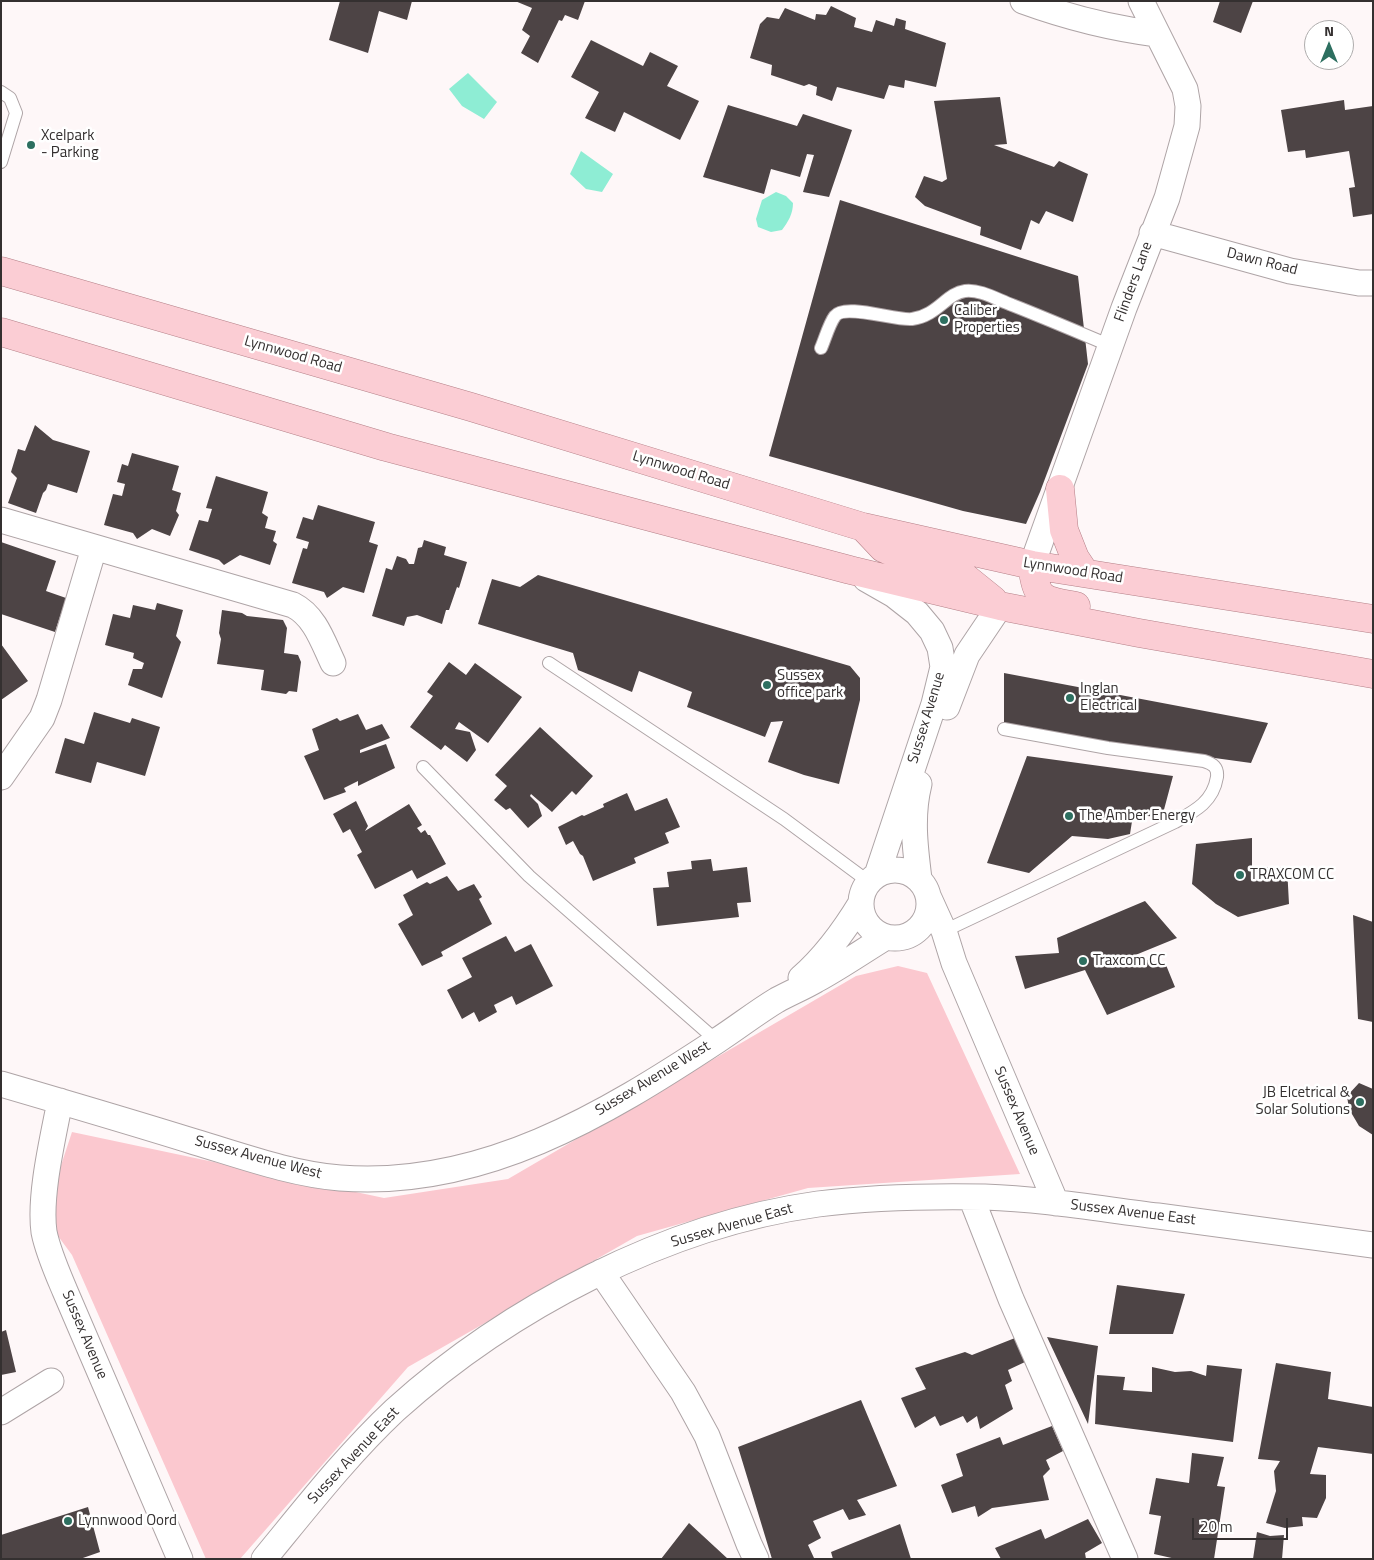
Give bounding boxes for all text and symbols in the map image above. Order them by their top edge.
north arrow [1304,20,1354,70]
text: N [1324,20,1334,41]
place label: Xcelpark - Parking [41,127,99,162]
marker: Xcelpark - Parking [25,139,37,151]
street label: Flinders Lane [1111,239,1157,325]
street label: Dawn Road [1225,245,1299,279]
place label: Caliber Properties [954,302,1020,337]
marker: Caliber Properties [938,314,950,326]
street label: Lynnwood Road [242,332,344,378]
street label: Lynnwood Road [630,448,732,494]
street label: Lynnwood Road [1022,554,1124,588]
place label: Sussex office park [777,667,843,702]
street label: Sussex Avenue [905,670,949,766]
marker: Sussex office park [761,679,773,691]
place label: Inglan Electrical [1080,680,1137,715]
marker: Inglan Electrical [1064,692,1076,704]
place label: The Amber Energy [1079,807,1195,825]
marker: The Amber Energy [1063,810,1075,822]
place label: TRAXCOM CC [1250,866,1334,884]
marker: TRAXCOM CC [1234,869,1246,881]
place label: Traxcom CC [1093,952,1165,970]
marker: Traxcom CC [1077,955,1089,967]
street label: Sussex Avenue West [592,1038,714,1120]
street label: Sussex Avenue [989,1064,1043,1158]
place label: JB Elcetrical & Solar Solutions [1256,1084,1350,1119]
marker: JB Elcetrical & Solar Solutions [1354,1096,1366,1108]
street label: Sussex Avenue West [193,1132,323,1184]
street label: Sussex Avenue East [1069,1196,1197,1230]
street label: Sussex Avenue East [669,1200,795,1252]
street label: Sussex Avenue [57,1288,111,1382]
street label: Sussex Avenue East [304,1404,404,1508]
scale bar [1194,1508,1290,1540]
place label: Lynnwood Oord [78,1512,177,1530]
marker: Lynnwood Oord [62,1515,74,1527]
text: 20 m [1200,1515,1233,1538]

